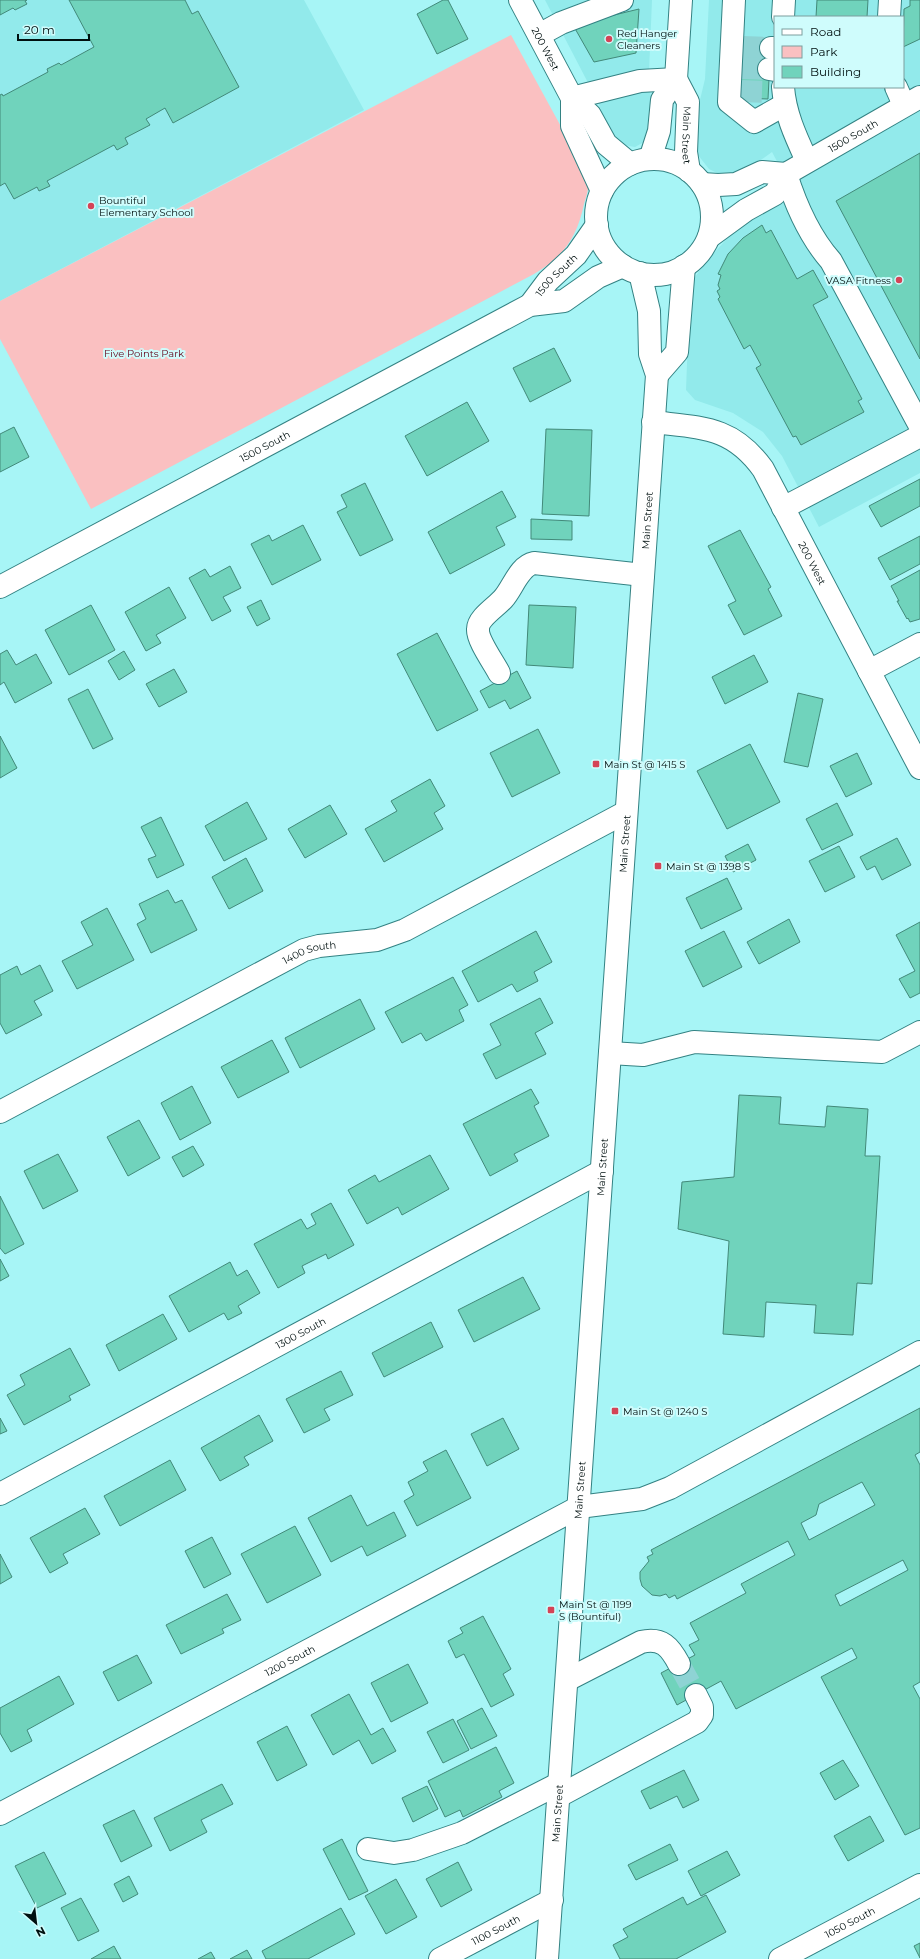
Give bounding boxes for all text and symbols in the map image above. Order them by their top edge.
scale bar [18,16,89,42]
legend [774,16,904,88]
text: 20 m [24,22,55,37]
text: Road [810,24,841,39]
street label: 200 West [529,25,562,73]
place label: Red Hanger Cleaners [617,27,677,52]
marker: Red Hanger Cleaners [604,34,614,44]
text: Park [810,44,838,59]
text: Building [810,64,861,79]
street label: Main Street [679,106,694,165]
street label: 1500 South [826,117,880,155]
place label: Bountiful Elementary School [99,194,193,219]
marker: Bountiful Elementary School [86,201,96,211]
street label: 1500 South [533,251,580,299]
place label: VASA Fitness [826,274,891,287]
marker: VASA Fitness [894,275,904,285]
park label: Five Points Park [104,347,184,360]
street label: 1500 South [238,428,292,465]
street label: Main Street [639,491,656,550]
street label: 200 West [795,539,829,587]
place label: Main St @ 1415 S [604,758,685,771]
marker: Main St @ 1415 S [591,759,601,769]
street label: Main Street [616,814,633,873]
place label: Main St @ 1398 S [666,860,750,873]
marker: Main St @ 1398 S [653,861,663,871]
street label: 1400 South [280,938,337,967]
street label: Main Street [594,1138,611,1196]
street label: 1300 South [273,1314,328,1352]
place label: Main St @ 1240 S [623,1405,707,1418]
marker: Main St @ 1240 S [610,1406,620,1416]
street label: Main Street [572,1461,589,1519]
place label: Main St @ 1199 S (Bountiful) [559,1598,632,1623]
marker: Main St @ 1199 S (Bountiful) [546,1605,556,1615]
street label: 1200 South [263,1642,317,1679]
street label: Main Street [549,1784,566,1843]
north arrow [16,1903,56,1943]
street label: 1050 South [823,1904,878,1941]
street label: 1100 South [469,1912,523,1948]
text: N [33,1924,48,1940]

